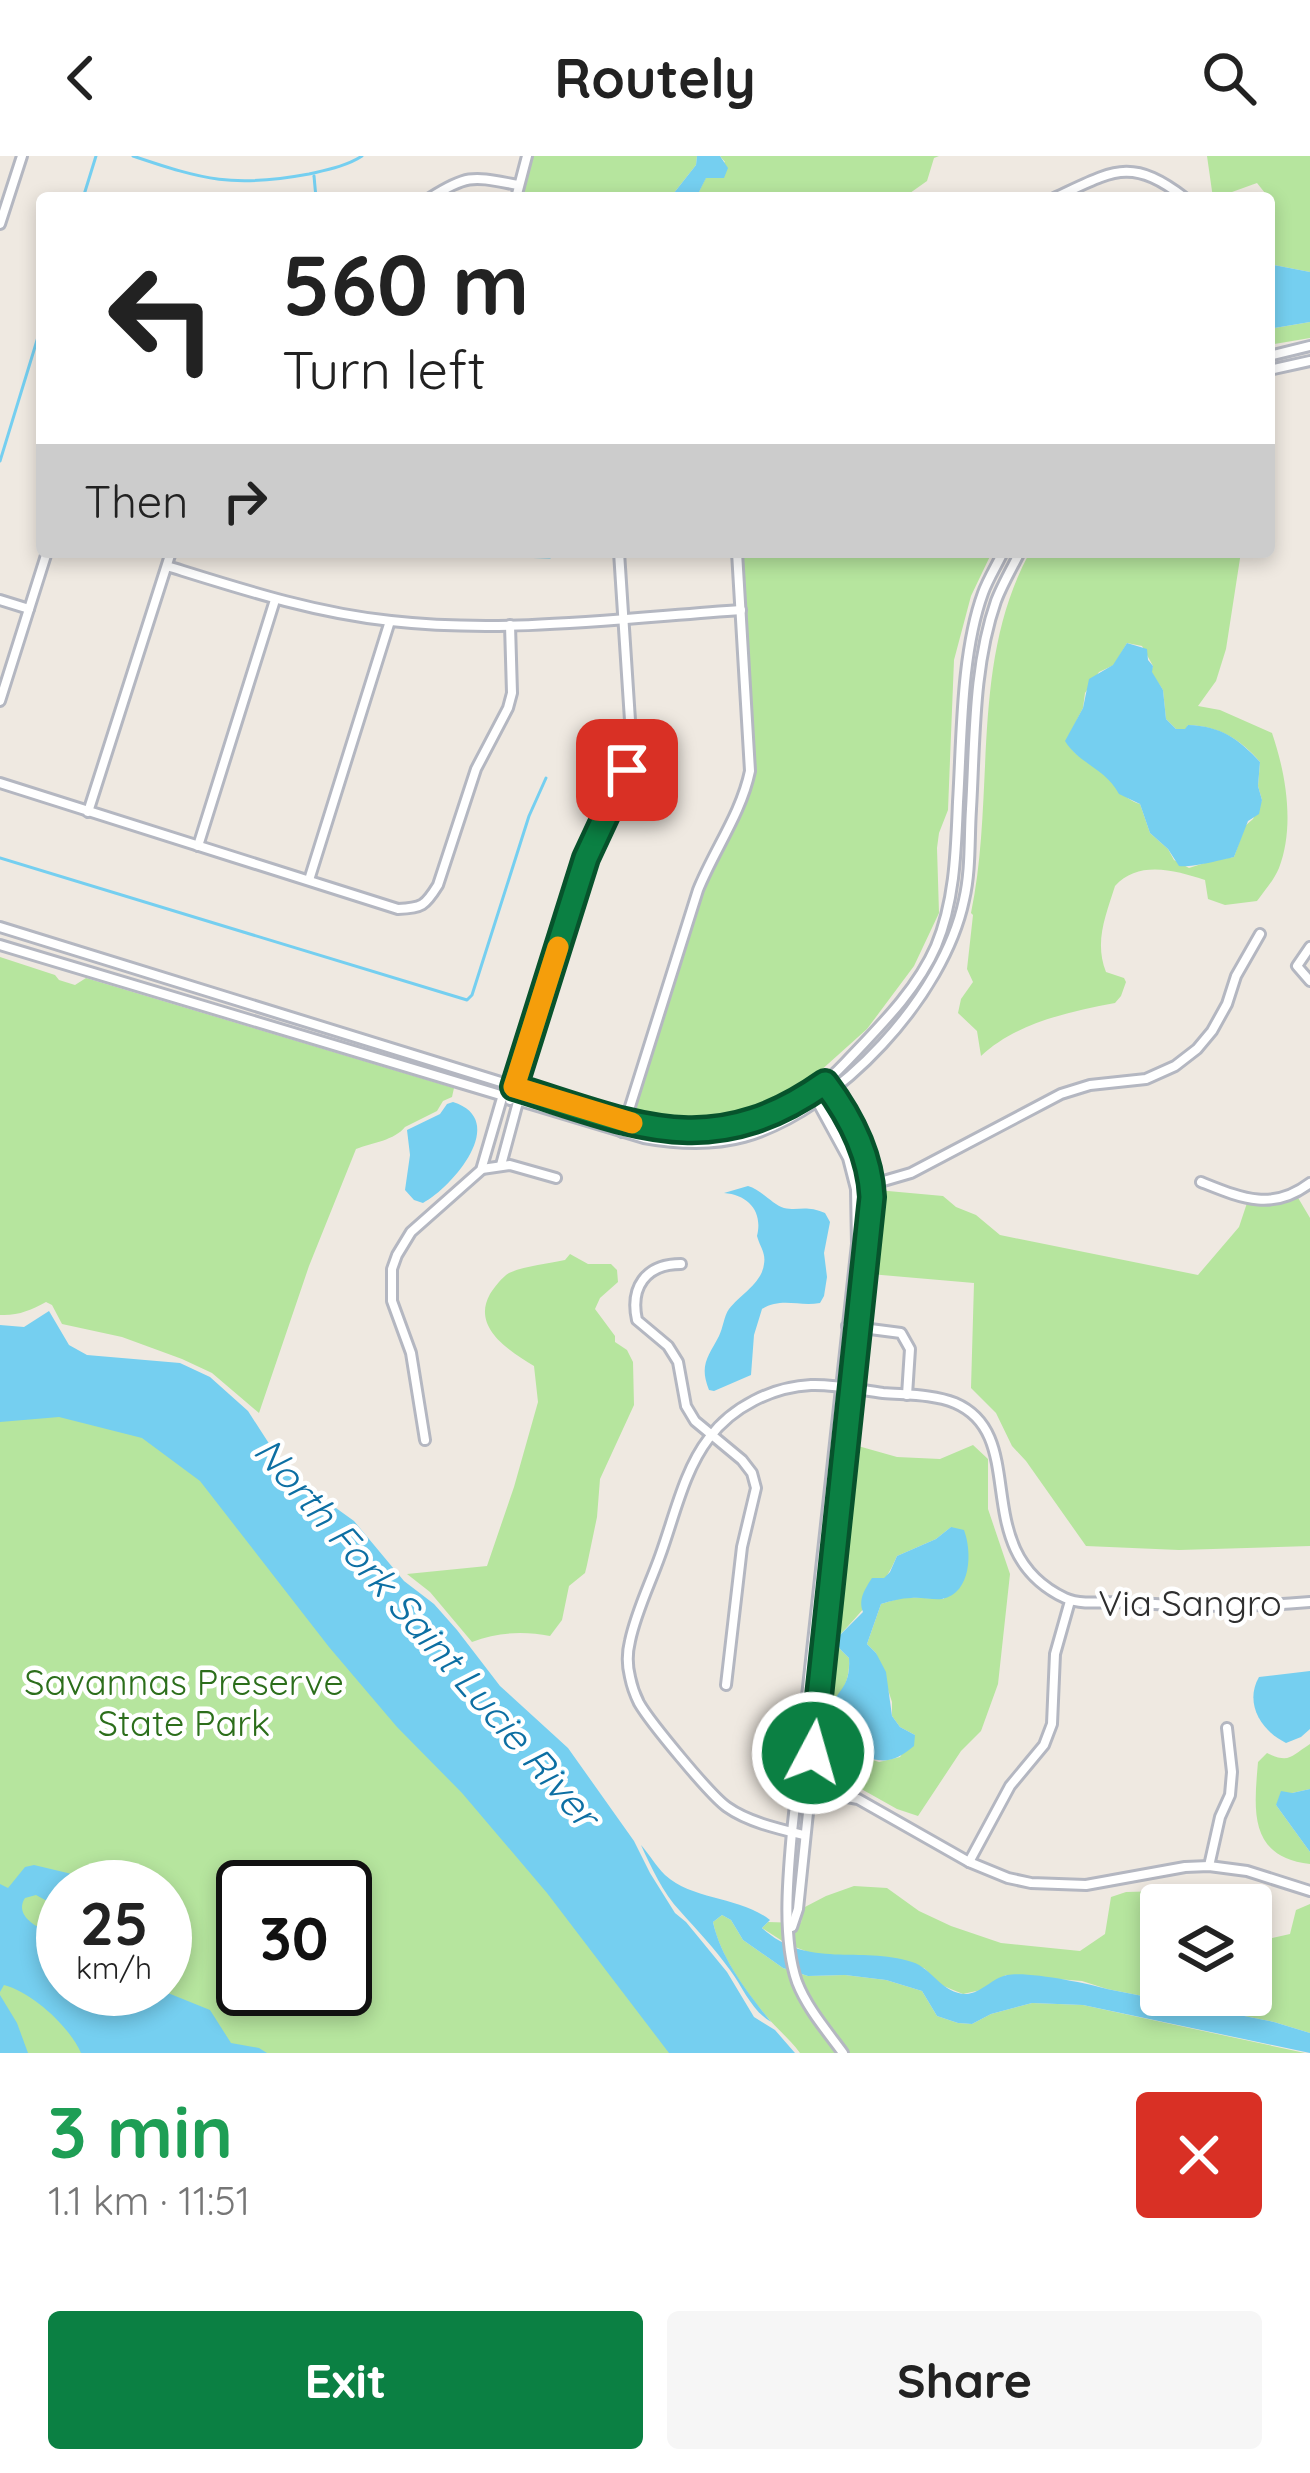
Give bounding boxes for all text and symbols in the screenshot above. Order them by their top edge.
text: Routely [554,44,756,112]
icon: back [48,45,114,111]
icon: search [1196,45,1262,111]
text: 560 m [282,231,529,336]
icon: left [84,240,240,396]
text: Turn left [282,335,486,403]
icon: right [212,468,278,534]
text: Then [84,473,188,529]
pin [576,719,678,821]
icon: arrive [594,737,660,803]
water label: North Fork Saint Lucie River [244,1427,613,1841]
street label: Via Sangro [1098,1580,1282,1625]
park label: Savannas Preserve State Park [24,1659,344,1745]
position arrow [750,1690,876,1816]
speed limit sign: 30 [216,1860,372,2016]
map controls [1140,1884,1272,2016]
button: layers [1140,1884,1272,2016]
text: 25 [80,1885,148,1960]
text: km/h [76,1949,152,1987]
text: 3 min [48,2086,233,2176]
button: close [1136,2092,1262,2218]
text: 1.1 km · 11:51 [48,2176,250,2225]
button: Exit [48,2311,643,2449]
button: Share [667,2311,1262,2449]

